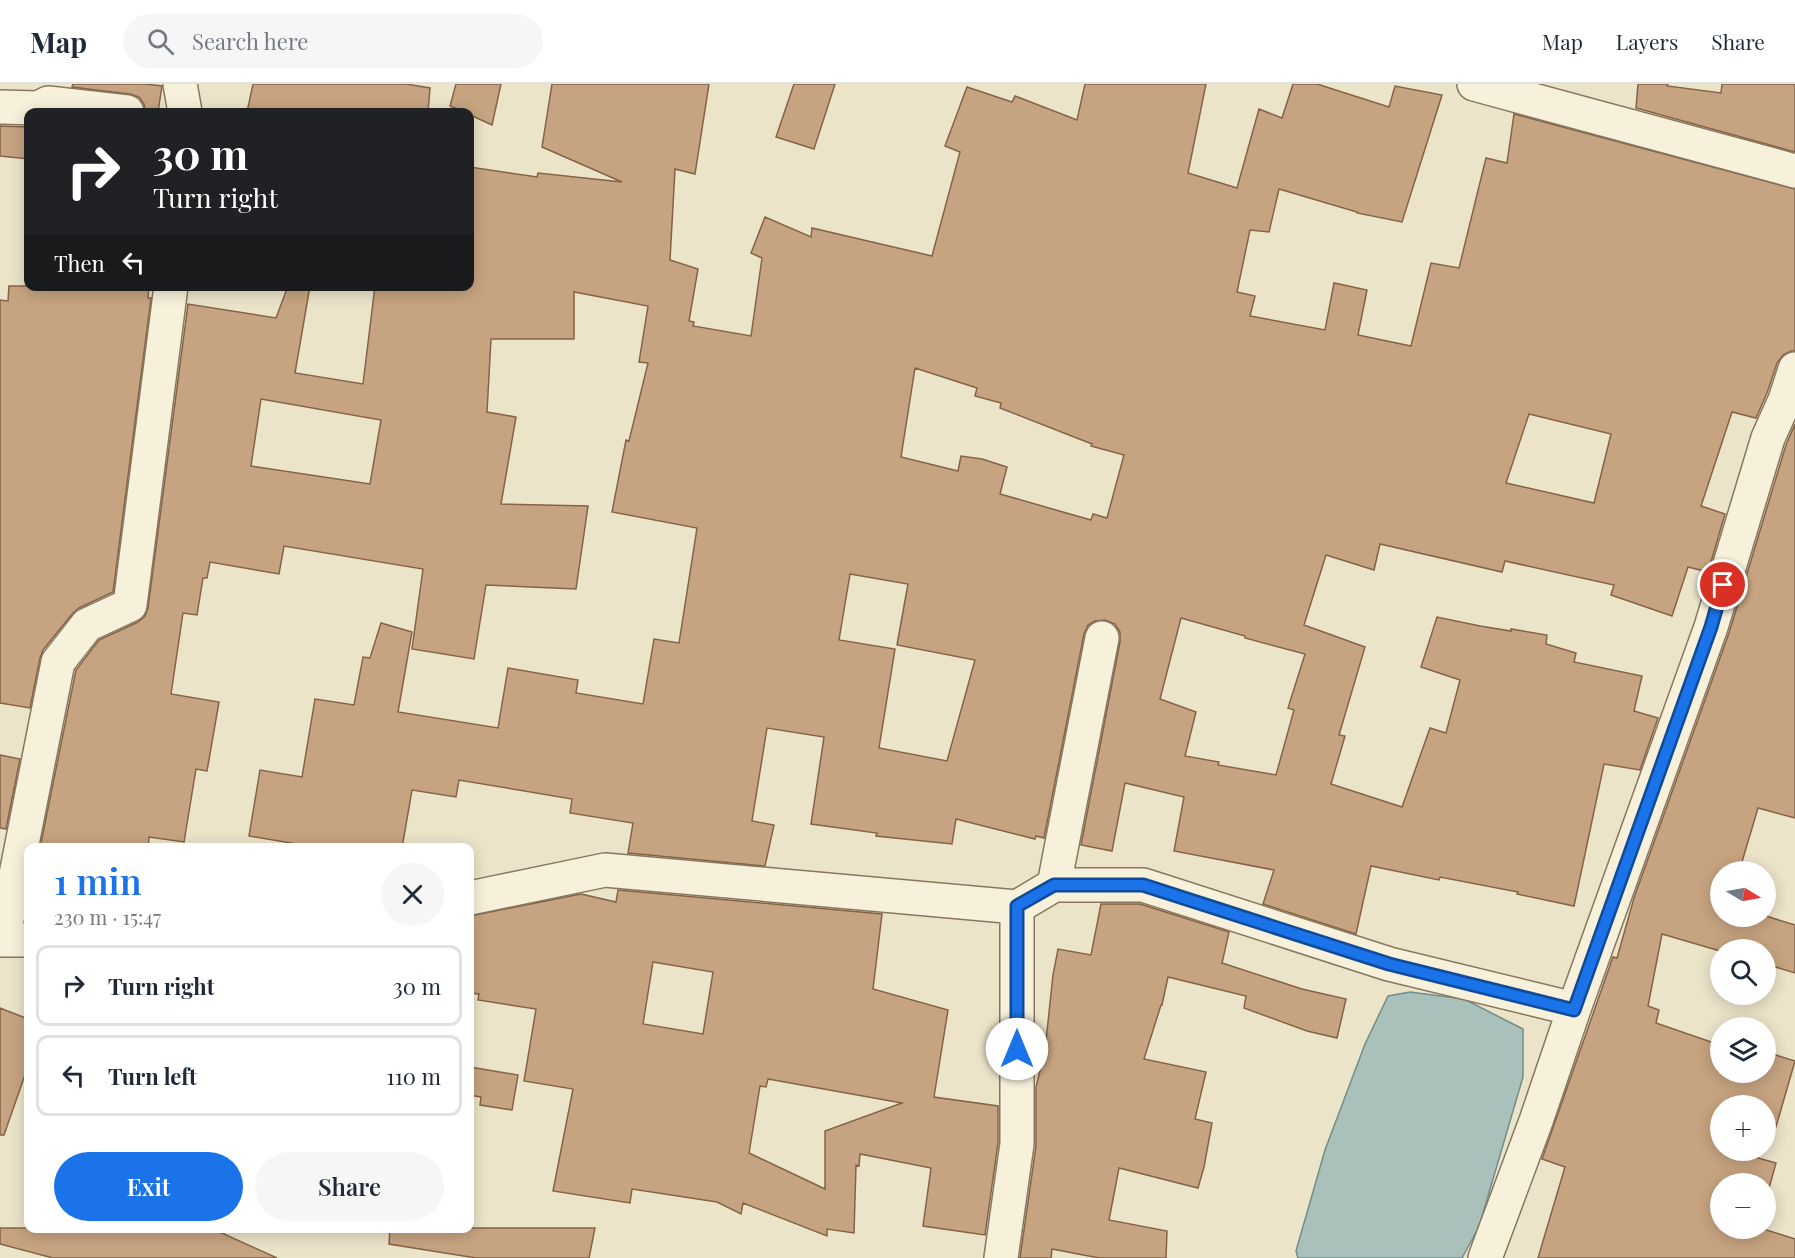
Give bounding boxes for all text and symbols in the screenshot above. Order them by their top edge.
search box [123,14,543,68]
text: Map [30,23,87,60]
icon: search [144,25,177,58]
text: Search here [192,26,308,56]
text: Map [1542,27,1583,55]
text: Layers [1616,27,1678,55]
text: Share [1711,27,1765,55]
text: 30 m [153,125,248,181]
icon: right [54,132,132,210]
text: Turn right [153,179,278,215]
icon: left [117,246,150,279]
text: Then [54,248,105,278]
pin [1697,559,1748,610]
icon: arrive [1706,568,1739,601]
text: 1 min [54,856,142,904]
north arrow [1710,861,1776,927]
map controls [1710,861,1776,1239]
button: close [381,863,444,926]
text: 230 m · 15:47 [54,903,161,930]
button: search [1710,939,1776,1005]
icon: right [57,969,90,1002]
text: Turn right [108,971,214,1001]
text: 30 m [393,971,441,1001]
position arrow [985,1017,1049,1081]
button: layers [1710,1017,1776,1083]
icon: left [57,1059,90,1092]
text: Turn left [108,1061,197,1091]
text: 110 m [387,1061,441,1091]
button: + [1710,1095,1776,1161]
button: Exit [54,1152,243,1221]
button: Share [255,1152,444,1221]
button: − [1710,1173,1776,1239]

